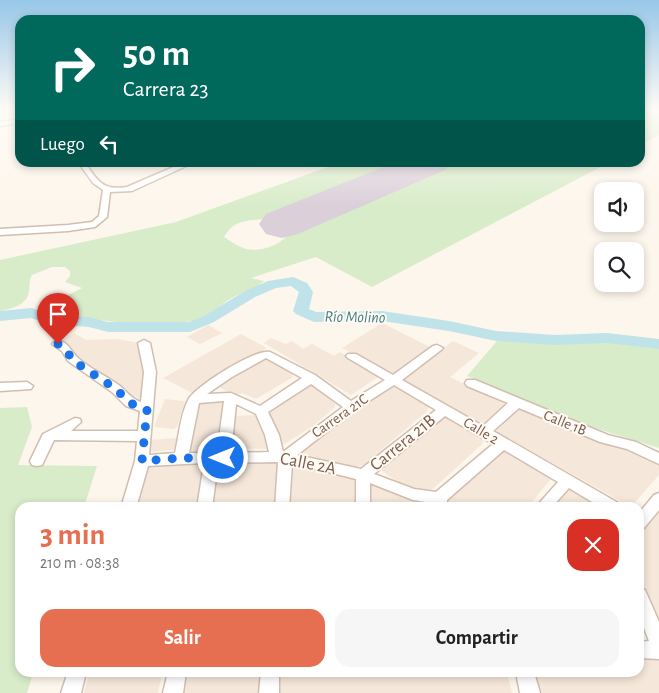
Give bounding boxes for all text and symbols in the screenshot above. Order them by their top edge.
icon: right [40,35,105,100]
text: 50 m [123,37,190,72]
text: Carrera 23 [123,78,208,100]
icon: left [95,130,123,158]
text: Luego [40,135,85,154]
map controls [594,182,644,292]
button: sound [594,182,644,232]
button: search [594,242,644,292]
pin [37,293,79,344]
icon: arrive [44,300,72,328]
water label: Río Molino [325,308,386,326]
street label: Carrera 21C [309,391,371,441]
street label: Calle 1B [541,408,589,438]
street label: Carrera 21B [367,411,439,475]
street label: Calle 2 [461,415,501,447]
position arrow [196,431,248,483]
street label: Calle 2A [279,450,338,478]
button: close [567,519,619,571]
text: 3 min [40,520,105,550]
text: 210 m · 08:38 [40,555,120,571]
button: Salir [40,609,325,667]
button: Compartir [335,609,619,667]

